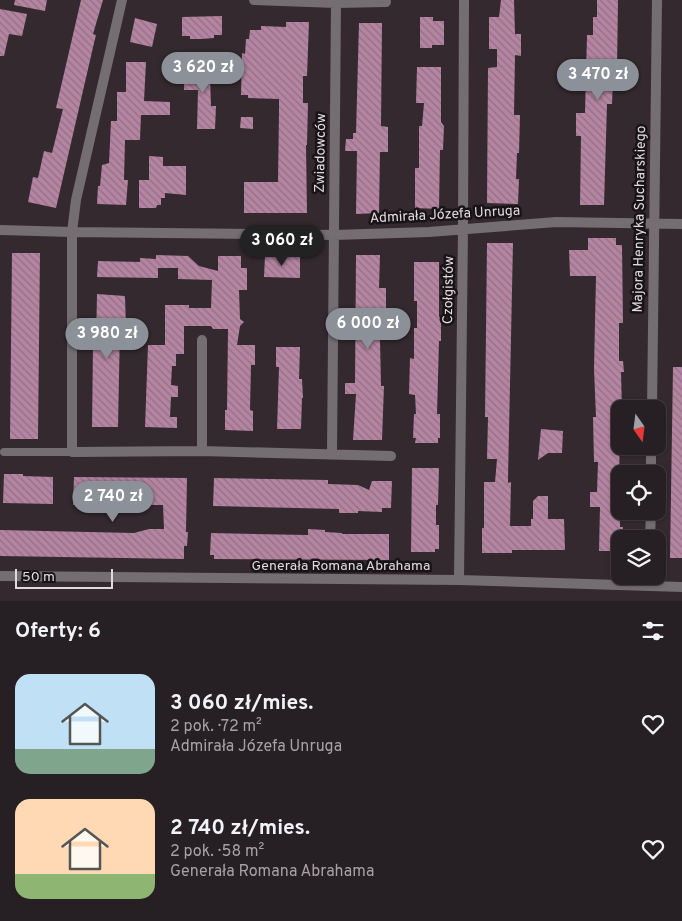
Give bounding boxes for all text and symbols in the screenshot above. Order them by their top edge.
pin: 3 620 zł [151,52,255,94]
text: 3 620 zł [172,58,234,78]
pin: 3 470 zł [546,58,650,101]
text: 3 470 zł [568,65,628,85]
street label: Zwiadowców [312,113,330,193]
street label: Majora Henryka Sucharskiego [630,125,650,313]
street label: Admirała Józefa Unruga [369,203,521,227]
pin: 3 060 zł [230,224,334,267]
text: 3 060 zł [251,231,313,251]
street label: Czołgistów [440,256,458,324]
pin: 6 000 zł [316,308,420,350]
text: 6 000 zł [337,314,399,334]
pin: 3 980 zł [55,318,159,360]
text: 3 980 zł [76,324,138,344]
north arrow [611,400,666,455]
map controls [611,400,666,585]
button: locate [611,465,666,520]
pin: 2 740 zł [61,480,165,523]
text: 2 740 zł [83,487,143,507]
button: layers [611,530,666,585]
street label: Generała Romana Abrahama [252,558,430,575]
scale bar [15,566,112,589]
text: 50 m [22,569,55,586]
icon: filters [639,617,667,645]
text: Oferty: 6 [15,618,101,645]
text: 3 060 zł/mies. [170,690,313,717]
icon: home [55,694,115,754]
icon: heart [639,710,667,738]
text: 2 pok. · 72 m² [170,717,262,737]
text: Admirała Józefa Unruga [170,737,342,757]
text: 2 740 zł/mies. [170,815,310,842]
icon: home [55,819,115,879]
icon: heart [639,835,667,863]
text: 2 pok. · 58 m² [170,842,264,862]
text: Generała Romana Abrahama [170,862,374,882]

